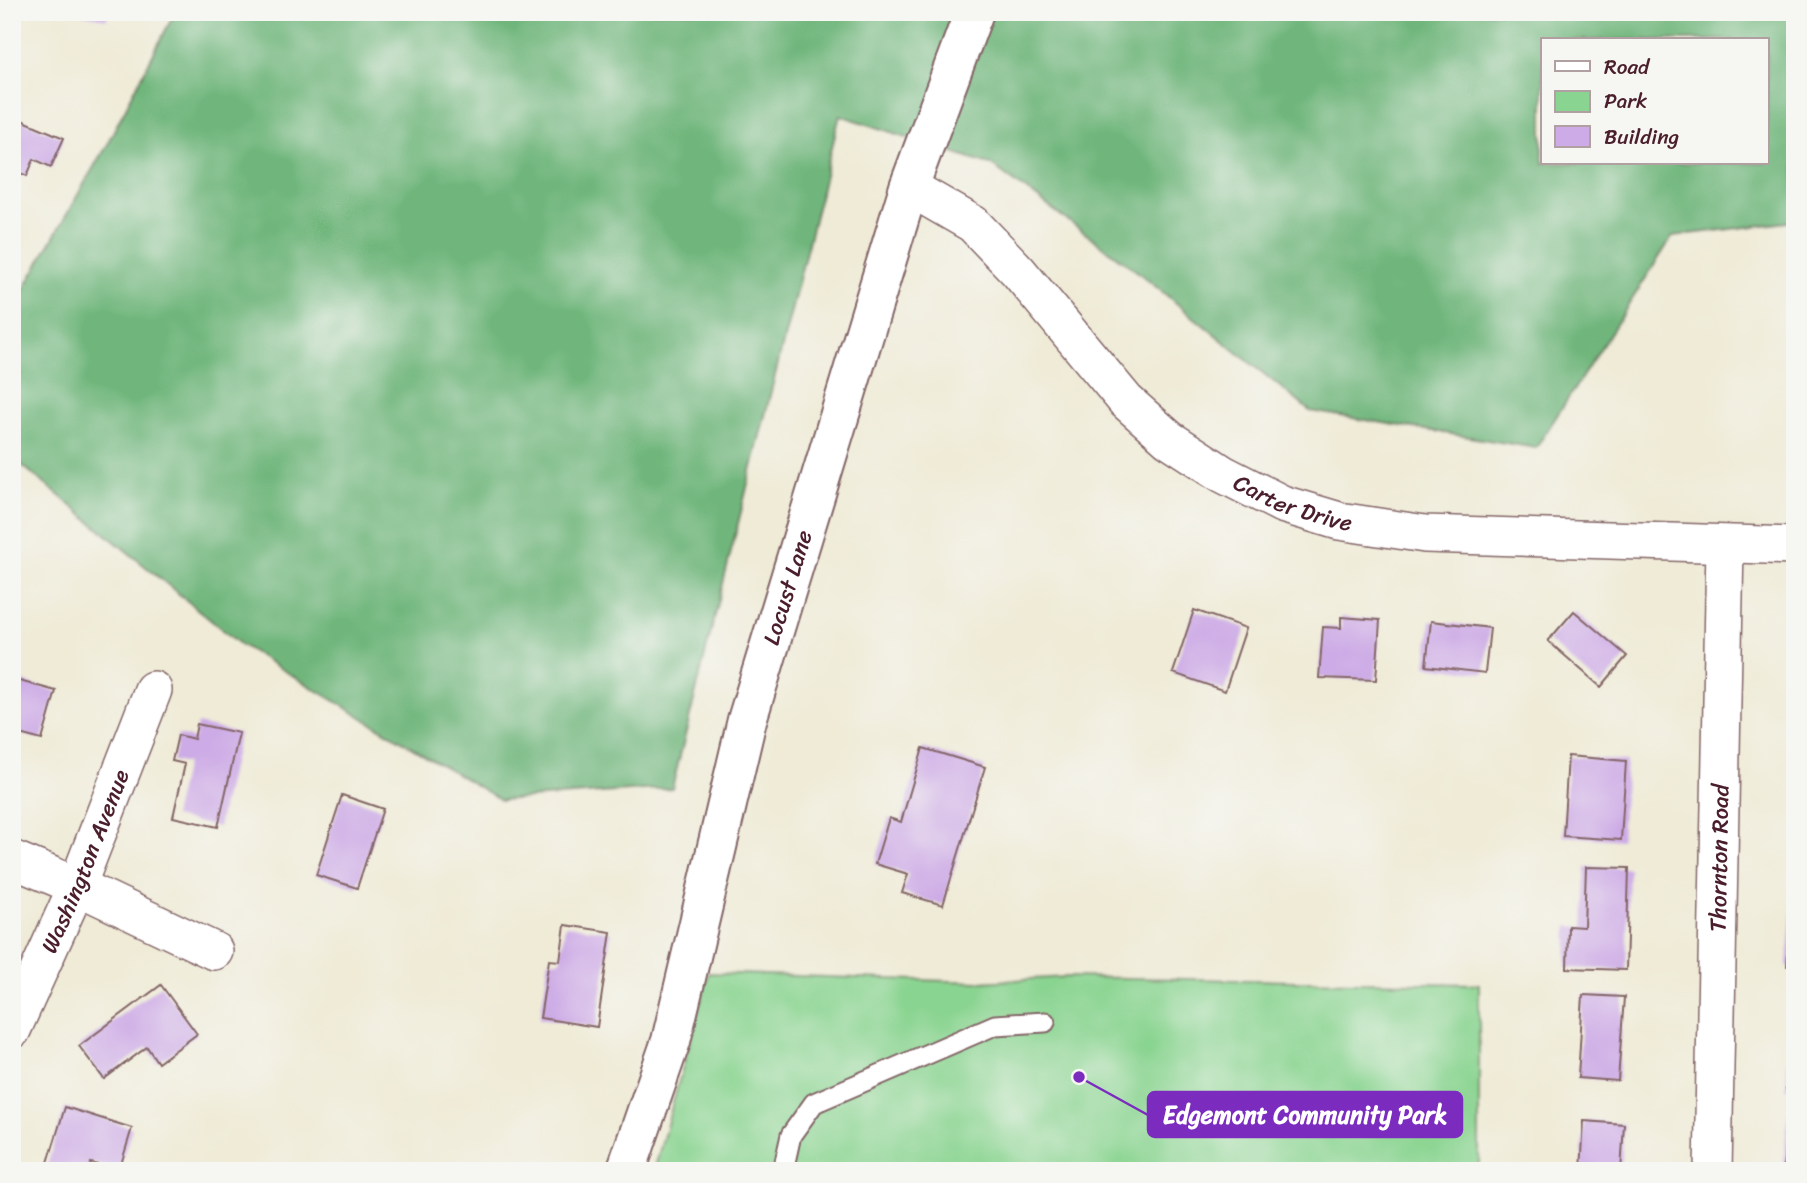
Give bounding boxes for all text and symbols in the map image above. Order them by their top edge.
legend [1541,38,1769,164]
text: Road [1604,48,1651,86]
text: Park [1604,82,1647,120]
text: Building [1604,118,1680,156]
street label: Carter Drive [1226,462,1355,543]
street label: Locust Lane [750,525,824,650]
street label: Washington Avenue [29,763,141,960]
street label: Thornton Road [1697,782,1741,932]
callout: Edgemont Community Park [1148,1092,1462,1137]
text: Edgemont Community Park [1163,1094,1447,1136]

